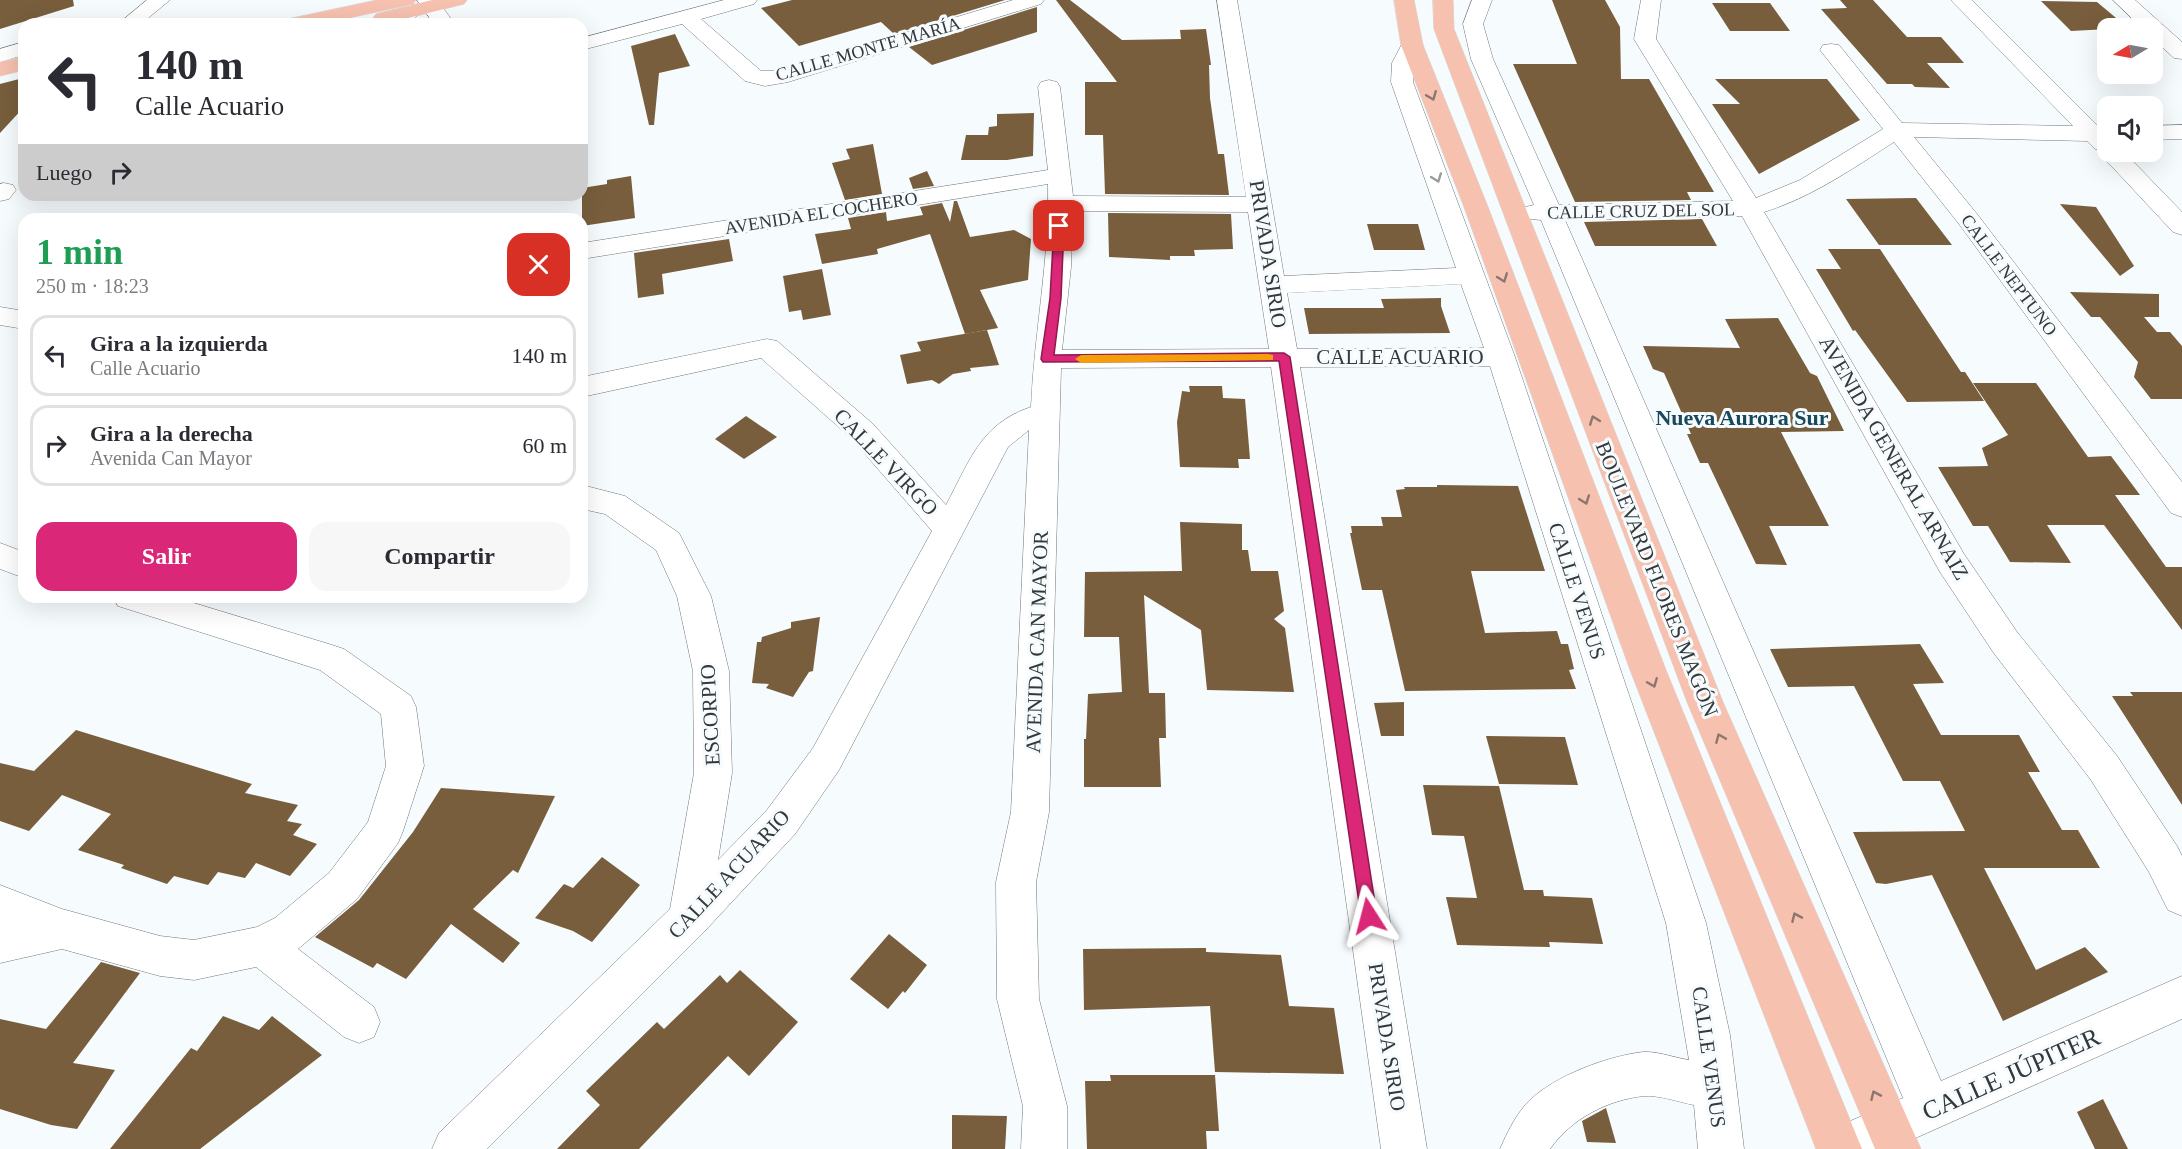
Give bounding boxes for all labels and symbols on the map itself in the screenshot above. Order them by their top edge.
street label: CALLE MONTE MARÍA [773,12,963,85]
north arrow [2097,18,2163,84]
one-way arrow [1425,90,1437,101]
one-way arrow [1429,172,1442,183]
street label: PRIVADA SIRIO [1244,178,1292,330]
street label: AVENIDA EL COCHERO [723,188,919,238]
street label: CALLE CRUZ DEL SOL [1547,199,1735,223]
pin [1033,200,1084,251]
street label: CALLE NEPTUNO [1957,210,2061,340]
one-way arrow [1495,272,1508,282]
street label: AVENIDA GENERAL ARNAIZ [1814,332,1974,584]
street label: CALLE ACUARIO [1316,345,1484,369]
street label: CALLE VIRGO [829,404,943,520]
district label: Nueva Aurora Sur [1655,405,1829,430]
one-way arrow [1589,415,1601,426]
street label: BOULEVARD FLORES MAGÓN [1591,438,1723,720]
one-way arrow [1578,494,1591,505]
street label: CALLE VENUS [1544,520,1610,662]
street label: AVENIDA CAN MAYOR [1021,530,1053,754]
street label: ESCORPIO [695,664,725,766]
one-way arrow [1646,676,1658,687]
one-way arrow [1715,733,1727,744]
street label: CALLE ACUARIO [663,805,795,943]
position arrow [1337,884,1401,948]
one-way arrow [1792,912,1804,923]
street label: PRIVADA SIRIO [1363,961,1411,1113]
street label: CALLE VENUS [1687,985,1731,1129]
street label: CALLE JÚPITER [1918,1022,2105,1126]
one-way arrow [1871,1091,1883,1102]

